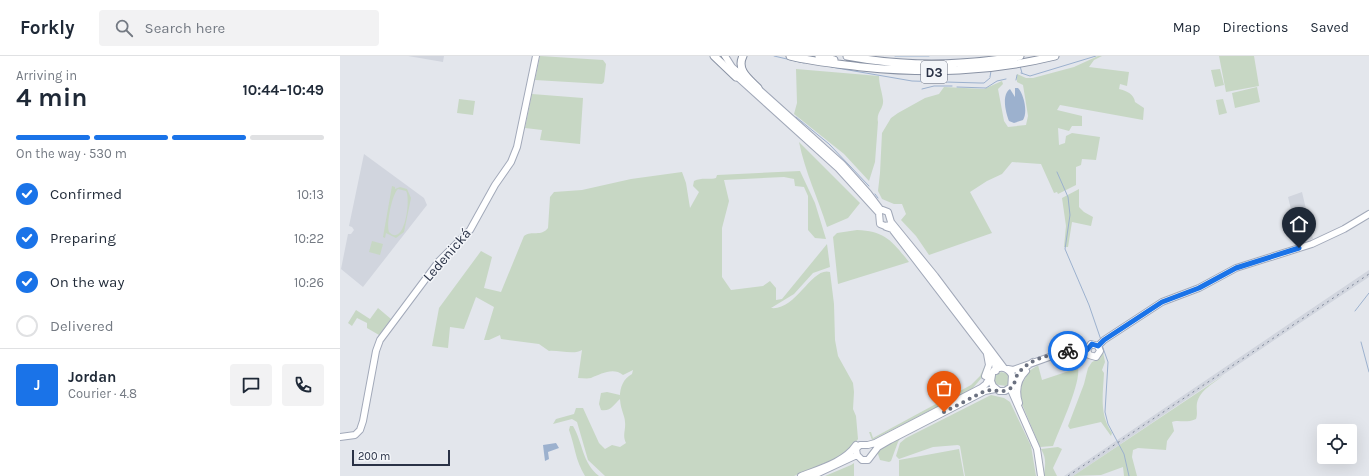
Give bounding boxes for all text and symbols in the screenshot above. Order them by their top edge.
search box [99,10,379,46]
text: Forkly [20,17,75,39]
icon: search [113,17,135,39]
text: Search here [145,19,225,37]
text: Map [1173,19,1201,36]
text: Directions [1223,19,1288,36]
text: Saved [1310,19,1349,36]
road number: D3 [921,61,947,83]
text: Arriving in [16,68,77,83]
text: 10:44–10:49 [242,81,324,99]
text: 4 min [16,82,87,113]
text: On the way · 530 m [16,146,127,161]
icon: check [16,183,38,205]
text: Confirmed [50,185,122,203]
text: 10:13 [297,187,324,202]
pin [1282,207,1316,248]
icon: home [1288,213,1310,235]
street label: Ledenická [419,225,475,285]
icon: check [16,227,38,249]
text: Preparing [50,229,116,247]
text: 10:22 [294,231,324,246]
icon: check [16,271,38,293]
text: On the way [50,273,124,291]
text: 10:26 [294,275,324,290]
text: Delivered [50,317,114,335]
courier [1048,331,1088,371]
icon: bike [1057,340,1079,362]
button: chat [230,364,272,406]
button: phone [282,364,324,406]
text: Jordan [68,368,116,386]
pin [927,371,961,412]
text: J [34,376,40,394]
icon: bag [933,377,955,399]
text: Courier · 4.8 [68,386,137,401]
map controls [1317,424,1357,464]
button: locate [1317,424,1357,464]
scale bar [352,448,450,467]
text: 200 m [358,450,390,463]

